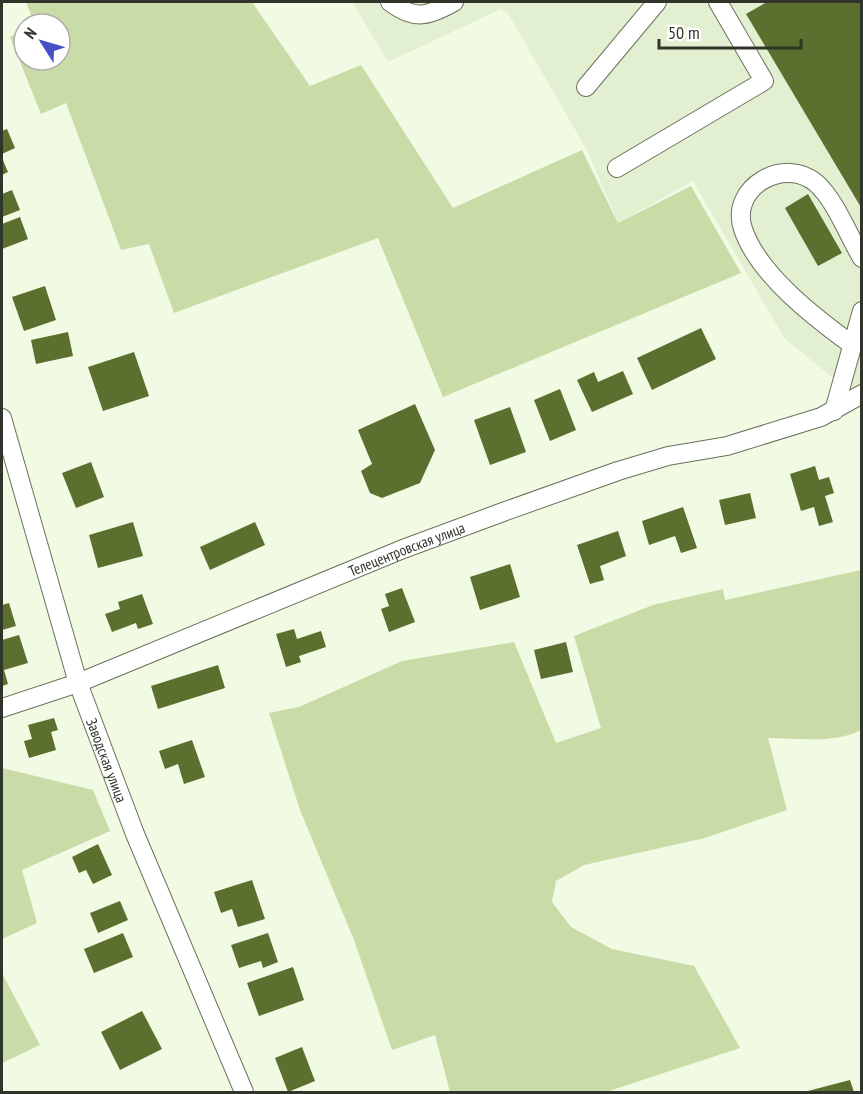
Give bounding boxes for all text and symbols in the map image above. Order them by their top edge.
north arrow [12,12,72,72]
scale bar [659,12,802,50]
text: 50 m [668,21,700,44]
text: N [19,24,41,42]
street label: Телецентровская улица [345,517,467,580]
street label: Заводская улица [83,715,132,805]

